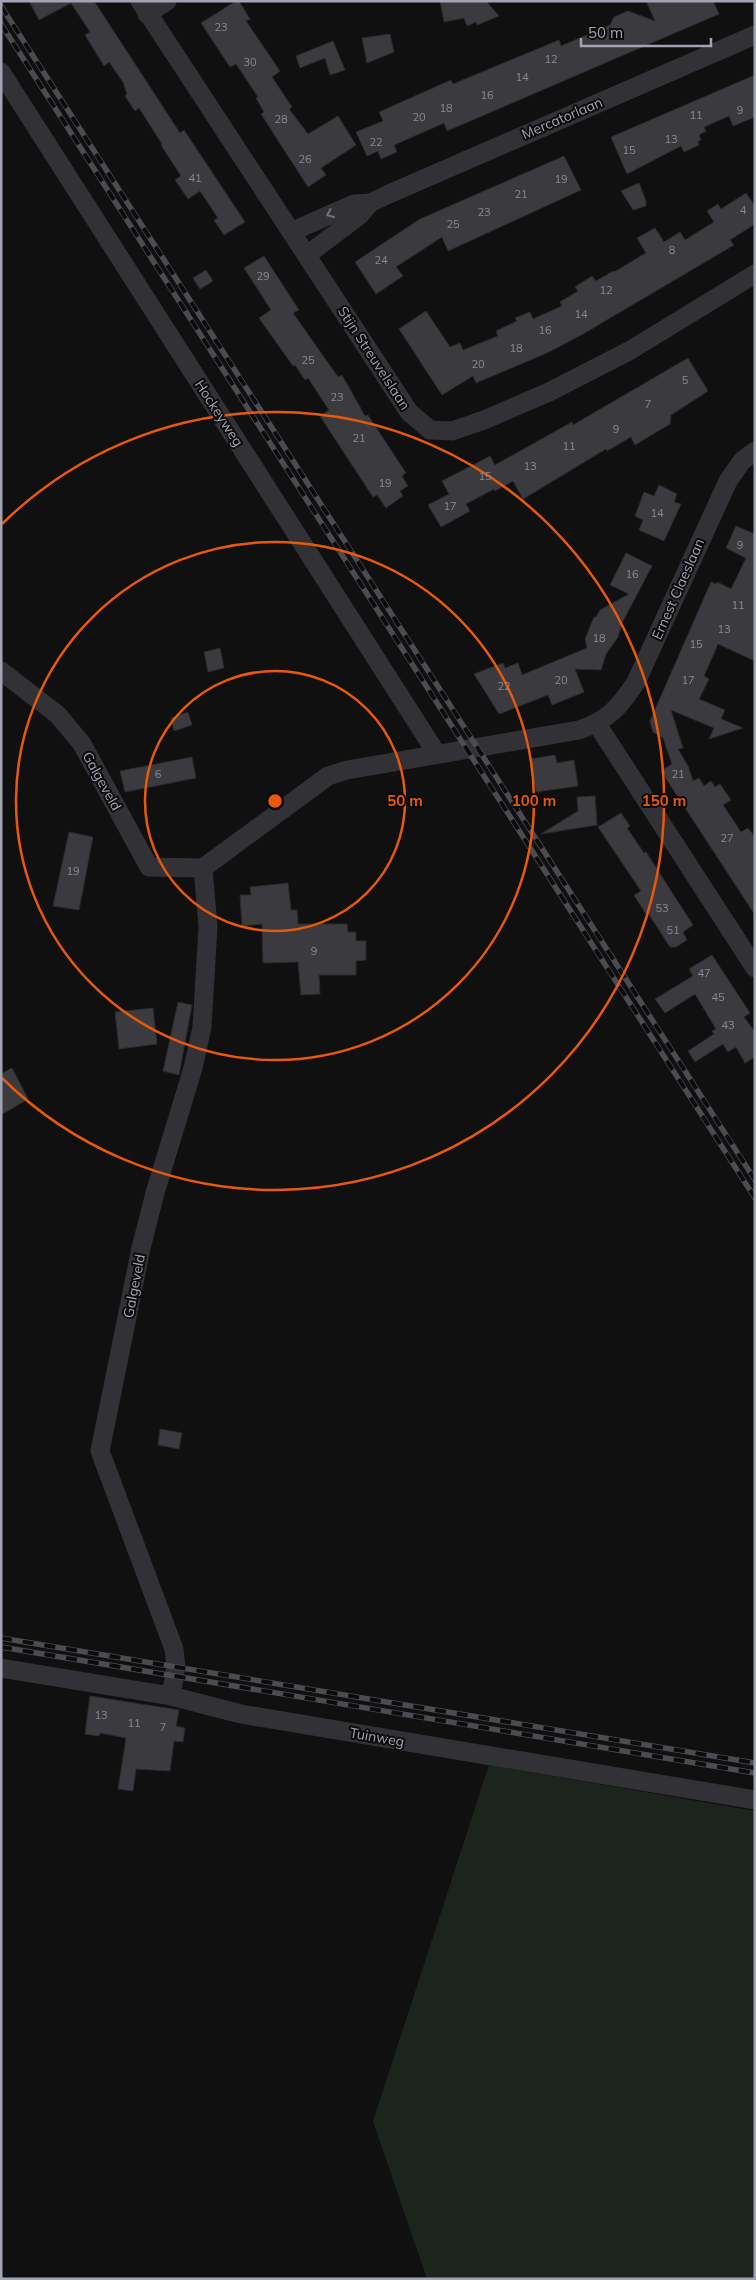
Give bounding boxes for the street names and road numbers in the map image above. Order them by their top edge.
street label: Mercatorlaan [519,93,605,143]
street label: Stijn Streuvelslaan [334,303,414,413]
street label: Hockeyweg [191,376,247,450]
street label: Ernest Claeslaan [648,536,708,642]
street label: Galgeveld [78,748,126,814]
street label: Galgeveld [119,1253,149,1319]
street label: Tuinweg [348,1723,406,1751]

